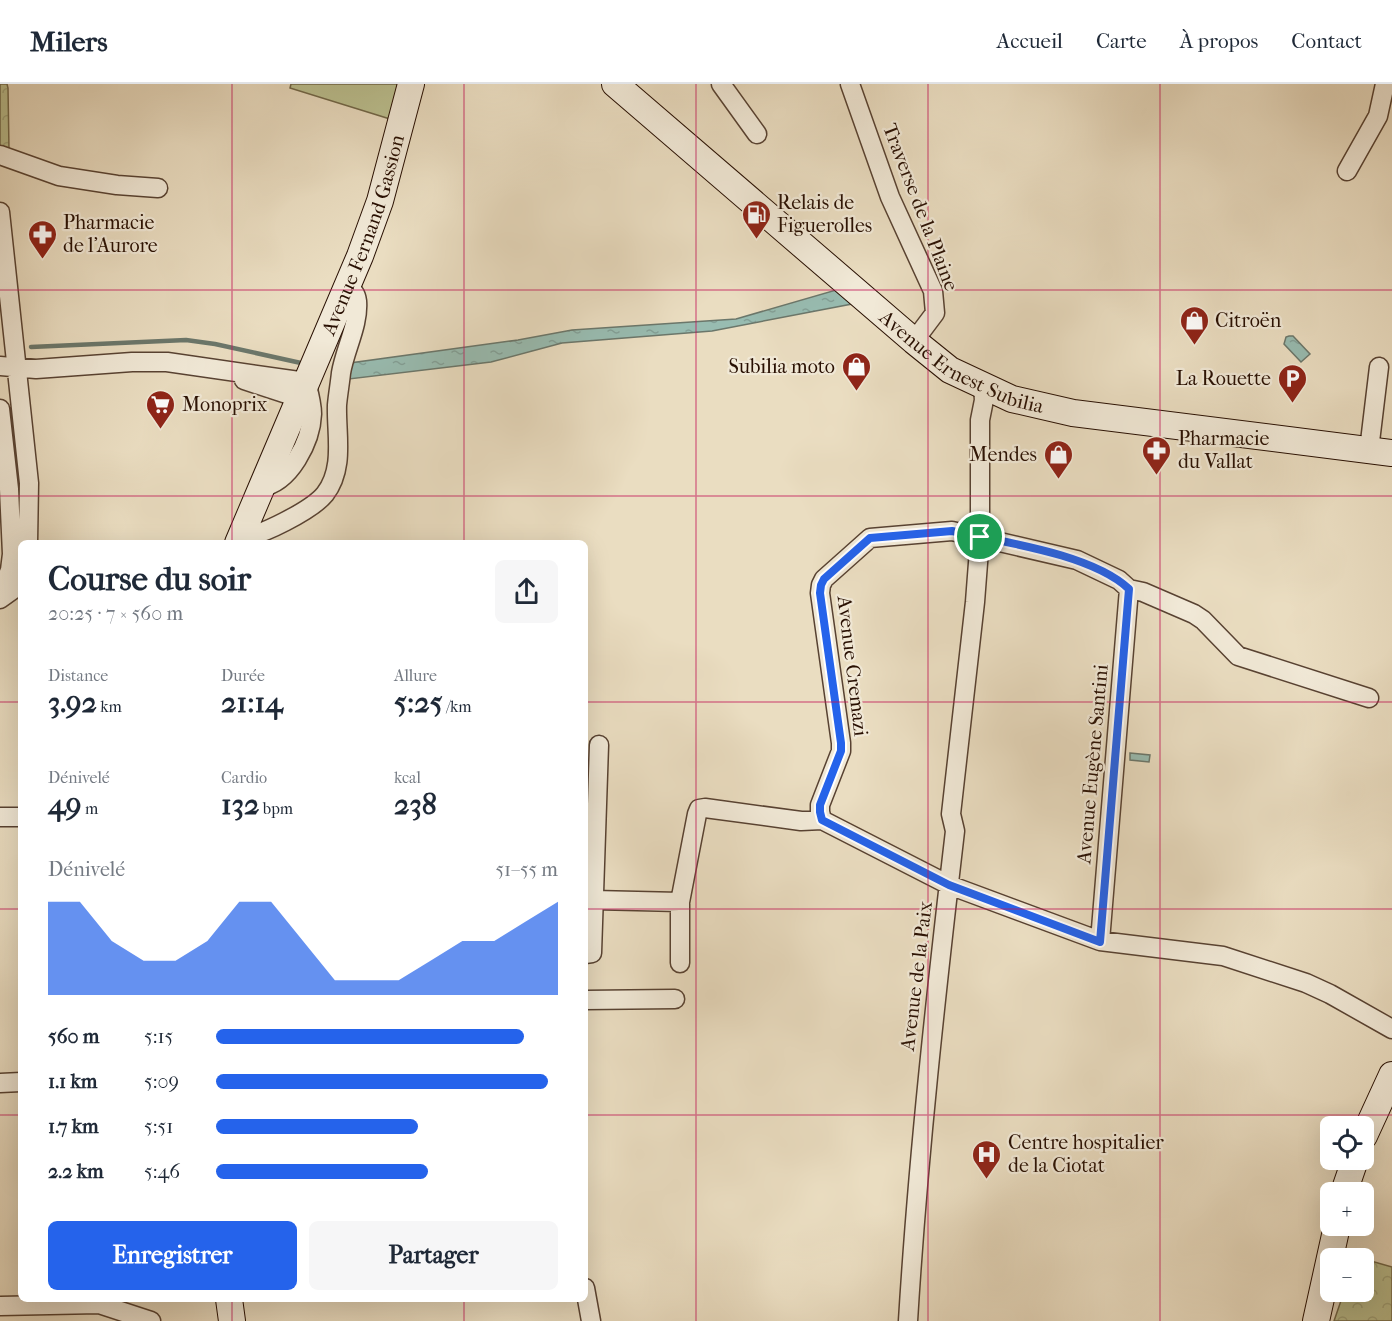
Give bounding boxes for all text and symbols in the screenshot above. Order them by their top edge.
text: Milers [30,25,108,58]
text: Accueil [997,29,1063,53]
text: Carte [1096,29,1147,53]
text: À propos [1180,29,1258,53]
text: Contact [1291,29,1362,53]
street label: Traverse de la Plaine [878,120,963,294]
street label: Avenue Fernand Gassion [316,132,409,339]
place label: Relais de Figuerolles [777,191,872,237]
fuel station icon: Relais de Figuerolles [740,198,772,240]
place label: Pharmacie de l'Aurore [63,211,158,257]
pharmacy icon: Pharmacie de l'Aurore [26,218,58,260]
shop icon: Citroën [1178,304,1210,346]
street label: Avenue Ernest Subilia [874,305,1047,418]
place label: Citroën [1215,309,1282,332]
shop icon: Subilia moto [840,350,872,392]
place label: Subilia moto [728,355,835,378]
parking icon: La Rouette [1276,362,1308,404]
place label: La Rouette [1176,367,1271,390]
supermarket icon: Monoprix [145,388,177,430]
place label: Monoprix [182,393,268,416]
place label: Pharmacie du Vallat [1178,427,1270,473]
pharmacy icon: Pharmacie du Vallat [1141,434,1173,476]
shop icon: Mendes [1042,438,1074,480]
place label: Mendes [969,443,1037,466]
pin [954,511,1005,562]
icon: arrive [963,520,996,553]
text: Course du soir [48,560,251,599]
button: share [495,560,558,623]
street label: Avenue Cremazi [832,594,873,738]
text: 20:25 · 7 × 560 m [48,602,183,625]
street label: Avenue Eugène Santini [1072,663,1113,866]
text: Distance [48,666,108,685]
text: Durée [221,666,265,685]
text: Allure [394,666,437,685]
text: 3.92 [48,685,97,720]
text: 21:14 [221,685,283,720]
text: 5:25 [394,685,443,720]
text: km [97,697,122,716]
text: /km [443,697,472,716]
text: Dénivelé [48,768,110,787]
text: Cardio [221,768,267,787]
text: kcal [394,768,421,787]
text: 49 [48,787,81,822]
text: 132 [221,787,259,822]
text: 238 [394,787,437,822]
text: m [81,799,98,818]
text: bpm [259,799,293,818]
text: Dénivelé [48,858,125,881]
text: 51–55 m [495,858,558,881]
street label: Avenue de la Paix [896,899,937,1053]
text: 560 m [48,1025,99,1048]
text: 5:15 [144,1025,173,1048]
text: 1.1 km [48,1070,97,1093]
text: 5:09 [144,1070,179,1093]
text: 1.7 km [48,1115,99,1138]
text: 5:51 [144,1115,173,1138]
map controls [1320,1116,1374,1302]
button: locate [1320,1116,1374,1170]
place label: Centre hospitalier de la Ciotat [1008,1131,1164,1177]
hospital icon: Centre hospitalier de la Ciotat [971,1138,1003,1180]
text: 2.2 km [48,1160,104,1183]
text: 5:46 [144,1160,180,1183]
button: + [1320,1182,1374,1236]
button: Enregistrer [48,1221,297,1290]
button: Partager [309,1221,558,1290]
button: − [1320,1248,1374,1302]

